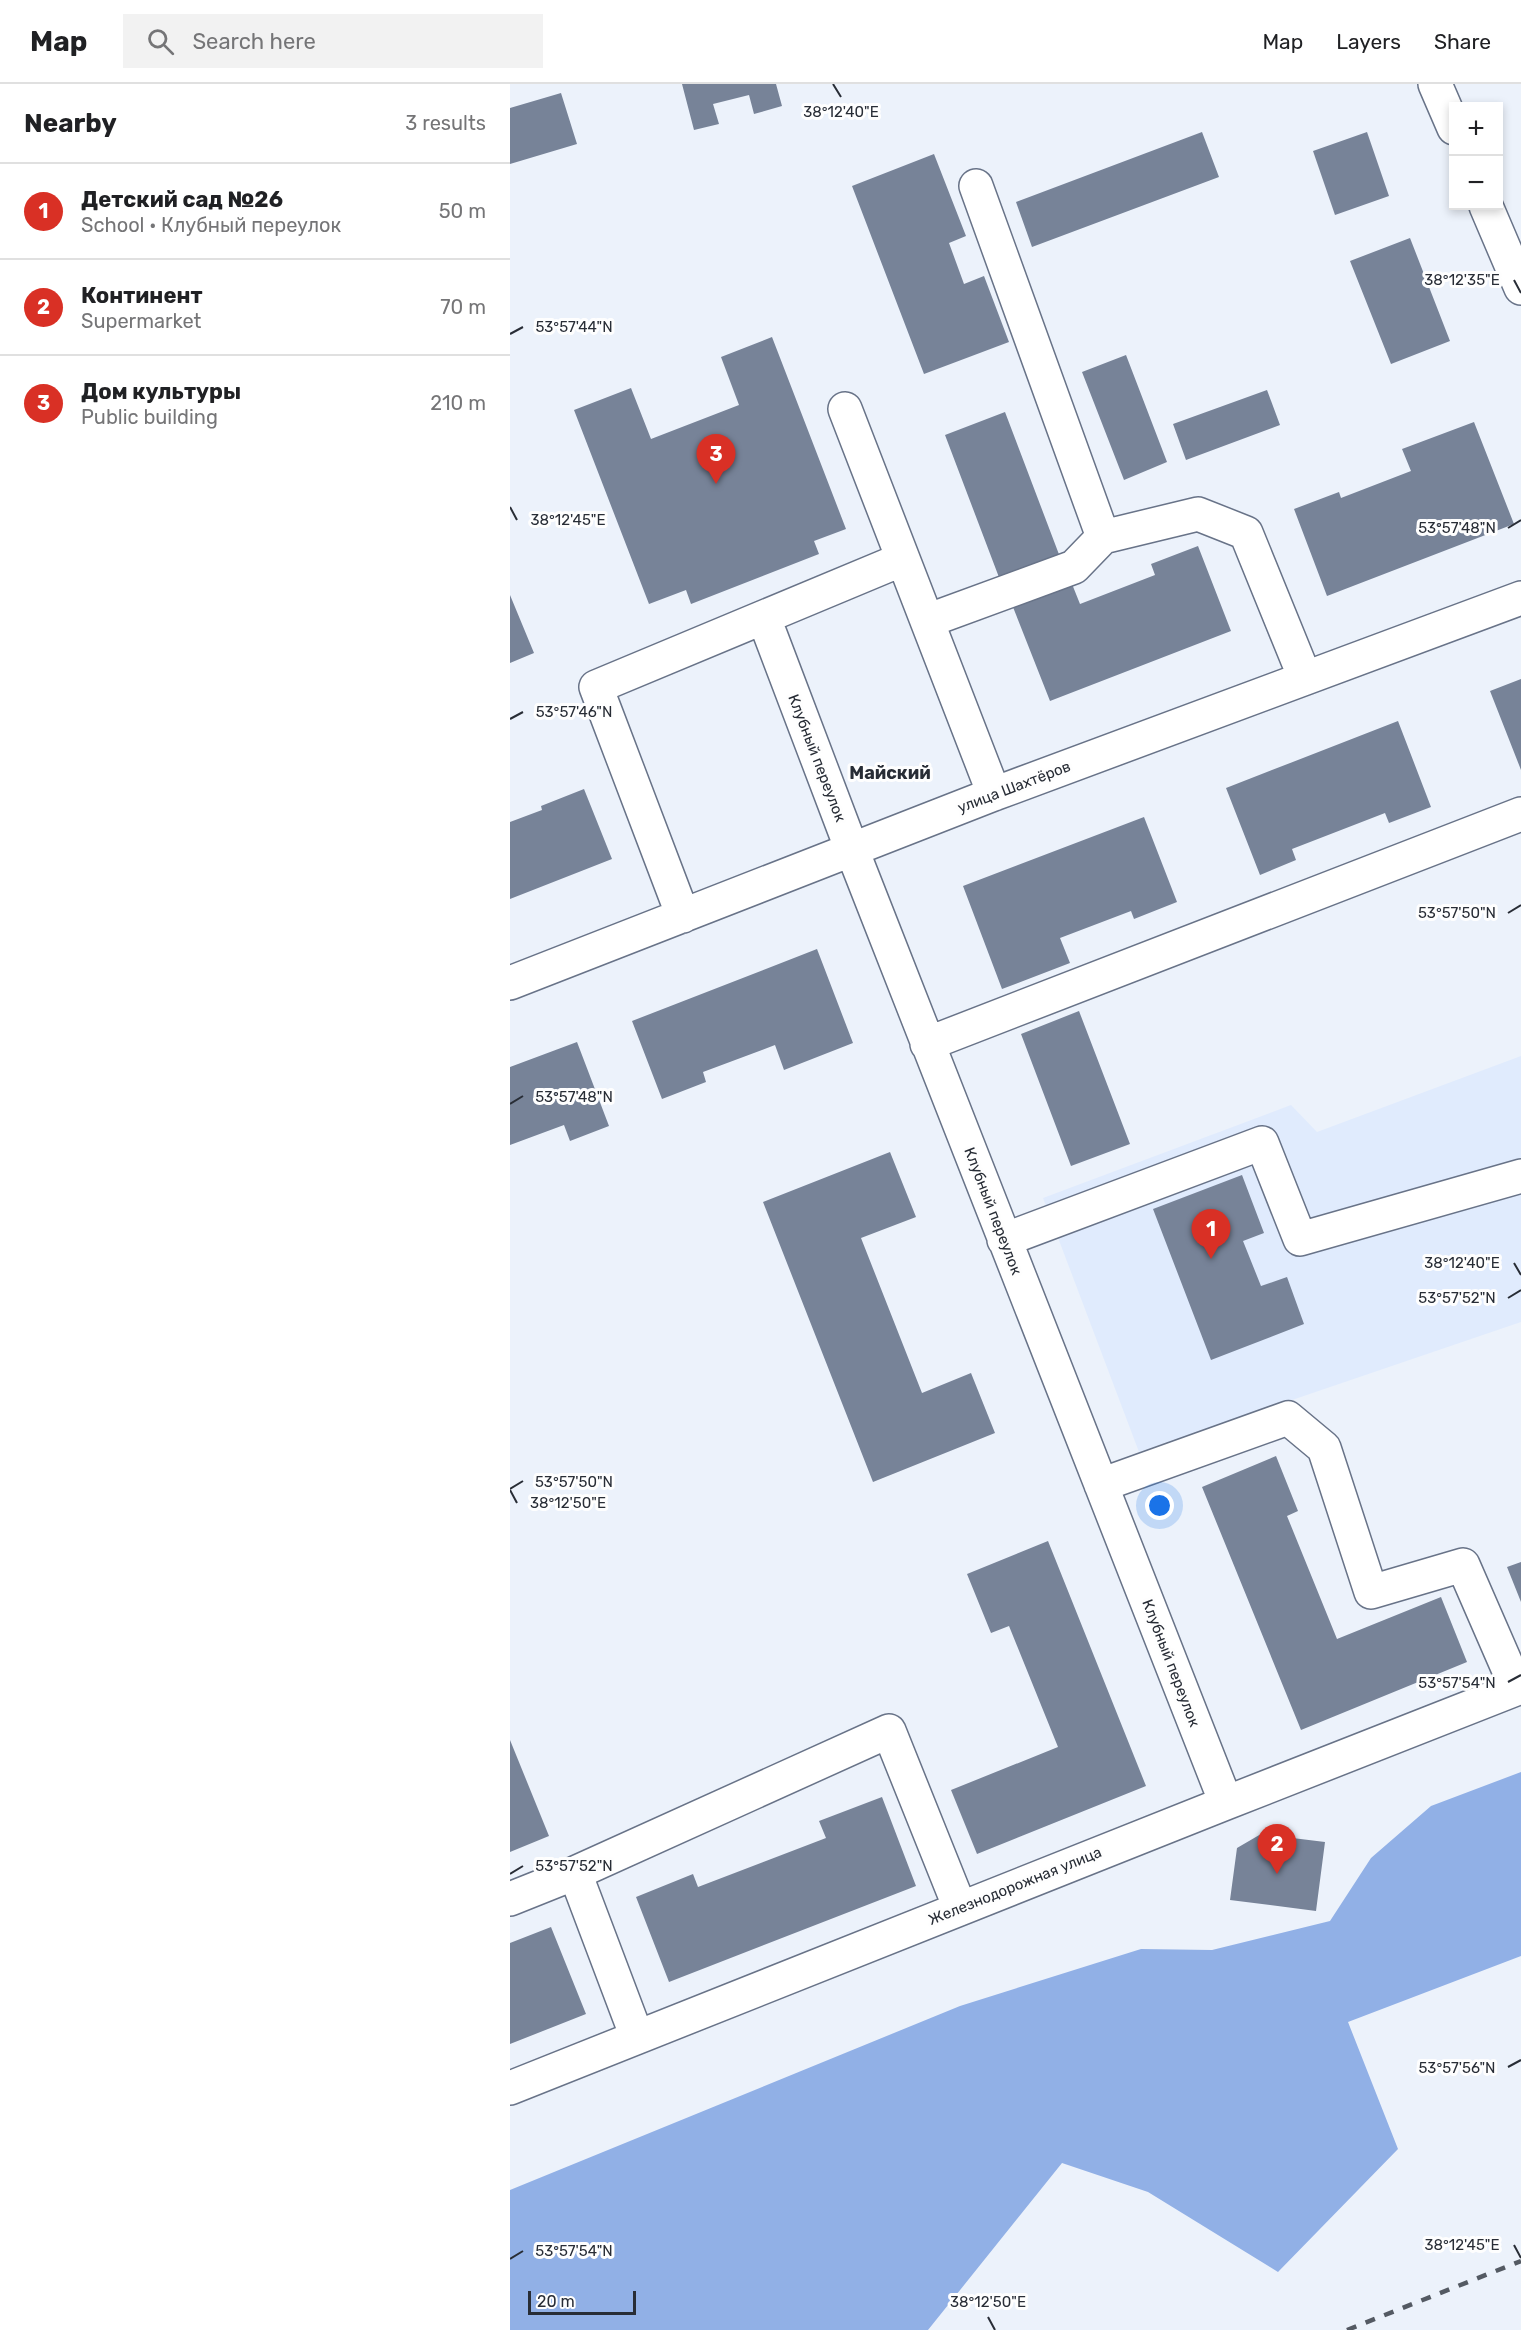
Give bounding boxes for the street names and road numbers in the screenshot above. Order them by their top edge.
street label: Клубный переулок [784,692,850,824]
street label: улица Шахтёров [955,757,1073,817]
street label: Клубный переулок [960,1145,1026,1277]
street label: Клубный переулок [1138,1597,1204,1729]
street label: Железнодорожная улица [926,1843,1104,1929]

